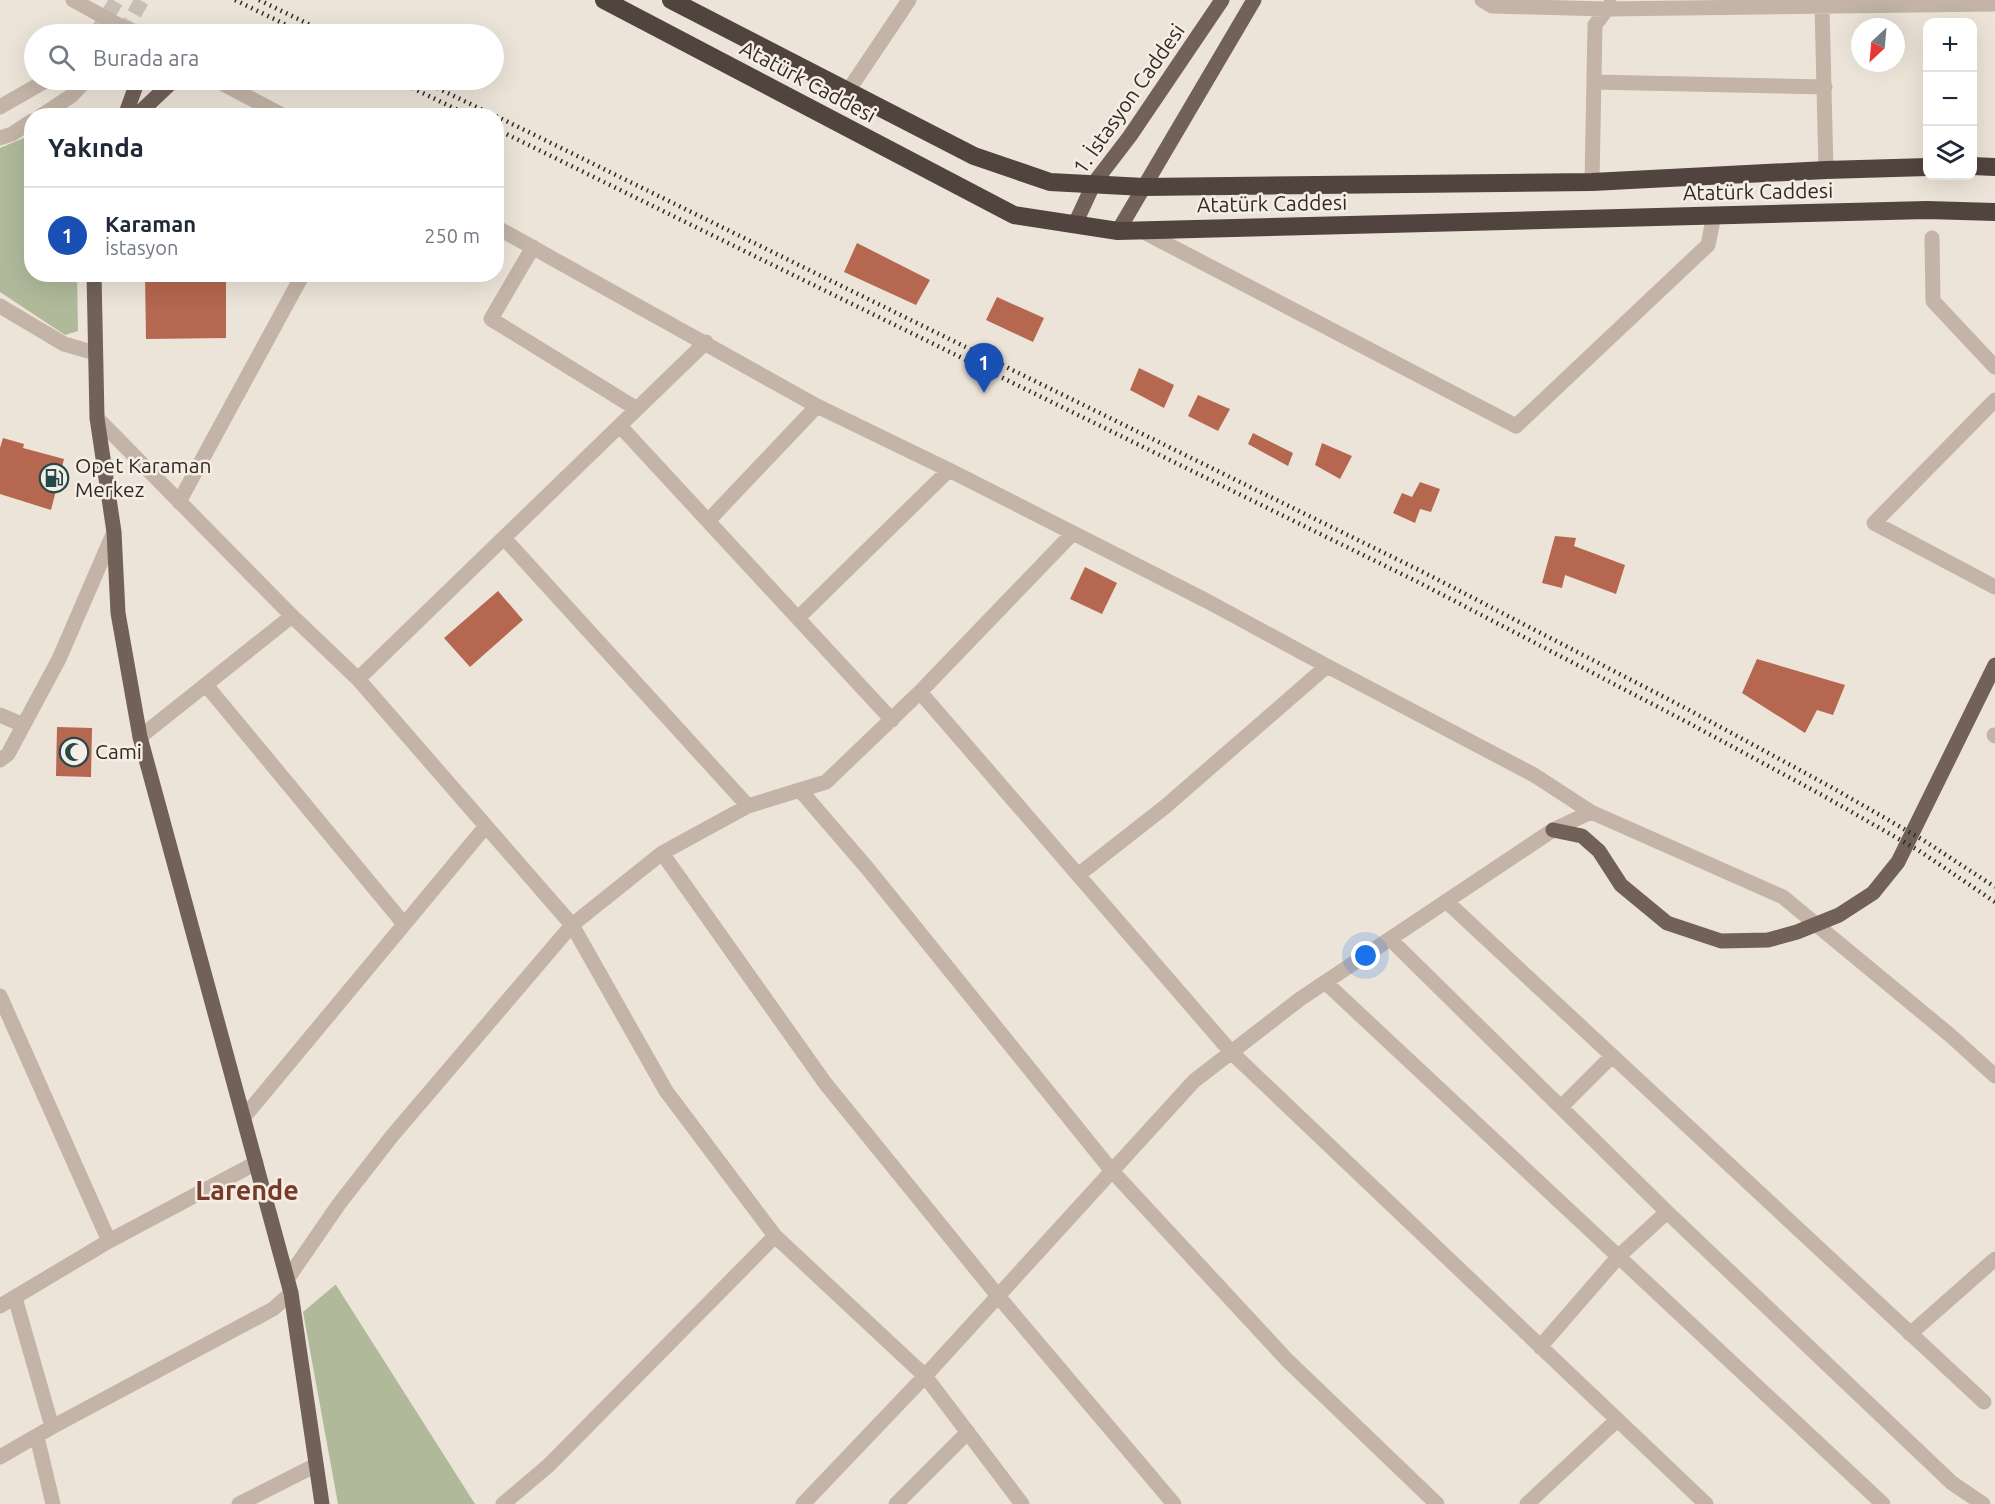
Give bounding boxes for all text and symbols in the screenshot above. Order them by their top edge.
north arrow [1851,18,1905,72]
map controls [1923,18,1977,180]
button: + [1923,18,1977,72]
street label: 1. İstasyon Caddesi [1067,19,1189,178]
search box [24,24,504,90]
street label: Atatürk Caddesi [736,35,880,127]
icon: search [45,41,78,74]
text: Burada ara [93,45,199,70]
button: − [1923,72,1977,126]
button: layers [1923,126,1977,180]
text: Yakında [48,133,144,162]
street label: Atatürk Caddesi [1683,178,1833,204]
street label: Atatürk Caddesi [1197,190,1347,216]
text: Karaman [105,211,196,236]
text: 1 [62,224,73,247]
text: 250 m [424,224,480,247]
text: İstasyon [105,236,178,259]
pin: 1 [964,344,1004,393]
place label: Opet Karaman Merkez [75,453,211,501]
fuel station icon: Opet Karaman Merkez [38,462,70,494]
mosque icon: Cami [58,736,90,768]
place label: Cami [95,739,142,763]
your location [1351,941,1380,970]
district label: Larende [195,1175,299,1205]

